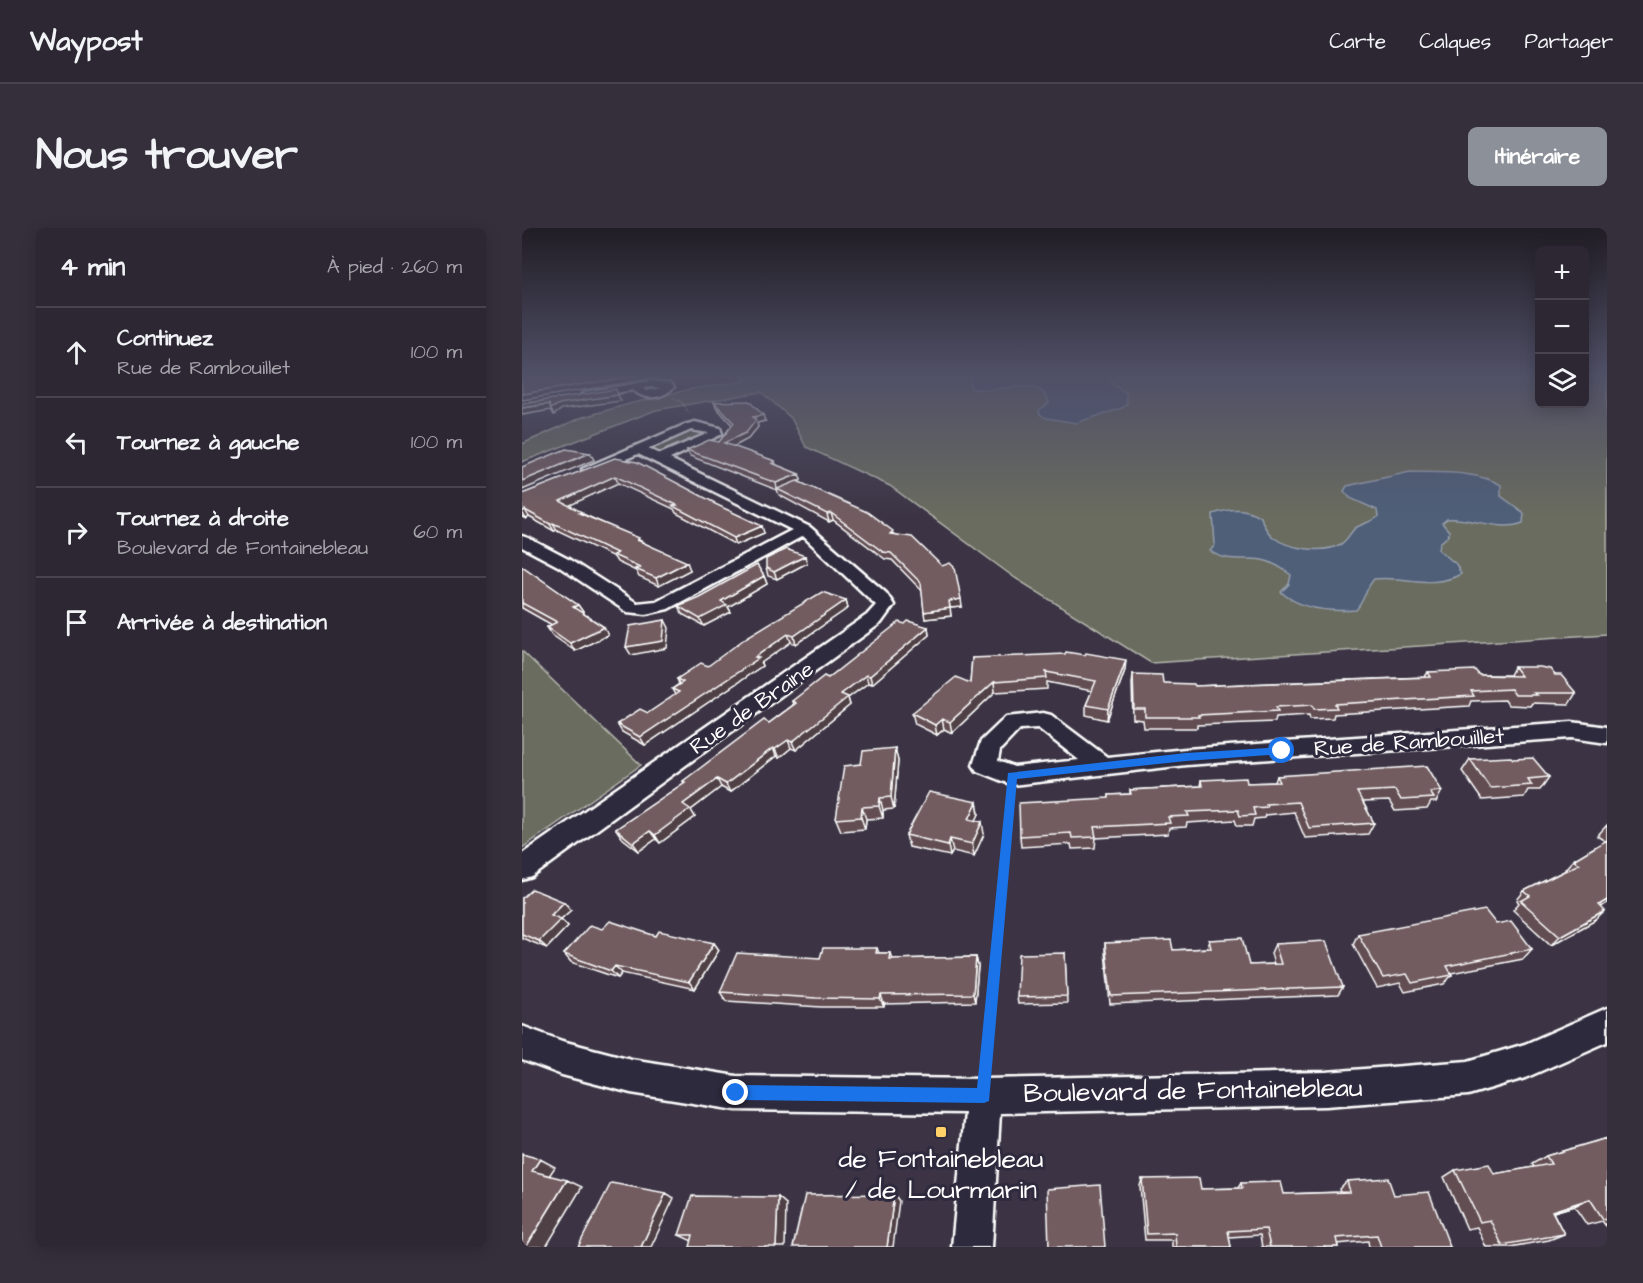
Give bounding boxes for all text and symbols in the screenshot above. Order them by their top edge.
text: Waypost [30,22,143,61]
text: Carte [1329,27,1386,56]
text: Calques [1419,27,1491,56]
text: Partager [1524,27,1613,56]
text: Nous trouver [36,127,298,185]
button: Itinéraire [1468,127,1607,186]
map controls [1535,246,1589,408]
button: + [1535,246,1589,300]
text: 4 min [60,249,125,285]
text: À pied · 260 m [327,253,462,281]
button: − [1535,300,1589,354]
text: Continuez [117,323,213,354]
icon: ahead [60,336,93,369]
text: 100 m [411,338,462,366]
text: Rue de Rambouillet [117,354,290,382]
button: layers [1535,354,1589,408]
icon: left [60,426,93,459]
text: Tournez à gauche [117,427,299,458]
text: 100 m [411,428,462,456]
text: Tournez à droite [117,503,289,534]
icon: right [60,516,93,549]
text: 60 m [413,518,462,546]
text: Boulevard de Fontainebleau [117,534,368,562]
icon: arrive [60,606,93,639]
text: Arrivée à destination [117,607,327,638]
street label: Rue de Braine [684,654,820,762]
street label: Rue de Rambouillet [1313,720,1505,765]
route start [1268,737,1294,763]
street label: Boulevard de Fontainebleau [1023,1069,1363,1113]
route end [722,1079,748,1105]
marker: de Fontainebleau / de Lourmarin [934,1125,948,1139]
place label: de Fontainebleau / de Lourmarin [839,1140,1043,1209]

